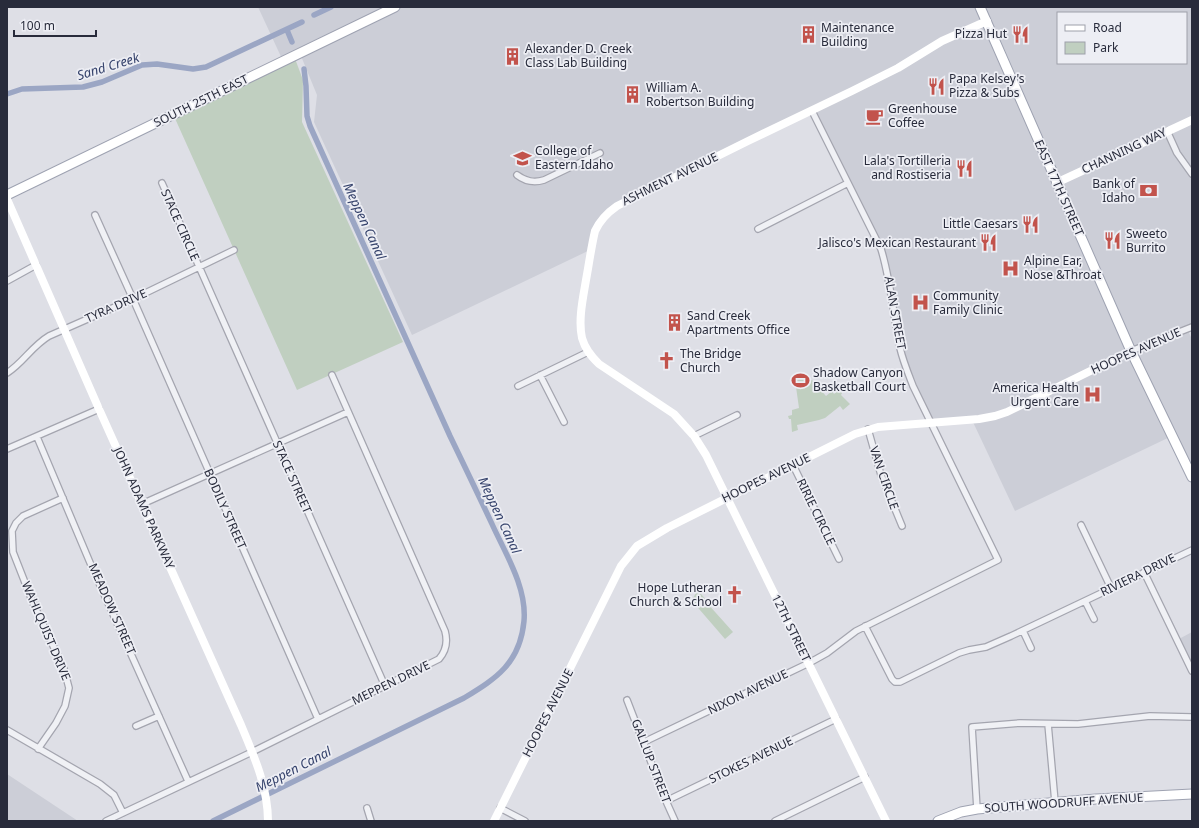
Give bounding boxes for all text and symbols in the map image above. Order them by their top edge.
scale bar [14,12,96,38]
legend [1057,12,1187,64]
text: 100 m [20,17,55,34]
place label: Maintenance Building [821,19,895,50]
text: Road [1093,19,1122,36]
restaurant icon: Pizza Hut [1010,24,1030,44]
building icon: Maintenance Building [798,25,818,45]
place label: Pizza Hut [955,25,1008,42]
text: Park [1093,39,1119,56]
place label: Alexander D. Creek Class Lab Building [525,40,632,71]
building icon: Alexander D. Creek Class Lab Building [502,46,522,66]
water label: Sand Creek [75,48,142,84]
street label: SOUTH 25TH EAST [151,70,251,131]
place label: Papa Kelsey's Pizza & Subs [949,70,1025,101]
restaurant icon: Papa Kelsey's Pizza & Subs [926,76,946,96]
place label: William A. Robertson Building [646,79,754,110]
building icon: William A. Robertson Building [623,85,643,105]
place label: Greenhouse Coffee [888,100,957,131]
cafe icon: Greenhouse Coffee [865,106,885,126]
street label: CHANNING WAY [1079,123,1169,178]
street label: EAST 17TH STREET [1031,137,1088,239]
place label: College of Eastern Idaho [535,142,614,173]
school or university icon: College of Eastern Idaho [512,148,532,168]
street label: ASHMENT AVENUE [619,148,721,209]
place label: Lala's Tortilleria and Rostiseria [864,152,951,183]
restaurant icon: Lala's Tortilleria and Rostiseria [954,158,974,178]
place label: Bank of Idaho [1092,175,1136,206]
water label: Meppen Canal [339,180,391,263]
bank icon: Bank of Idaho [1138,181,1158,201]
street label: STACE CIRCLE [157,186,204,263]
restaurant icon: Little Caesars [1021,214,1041,234]
place label: Little Caesars [943,215,1018,232]
place label: Sweeto Burrito [1126,225,1167,256]
restaurant icon: Sweeto Burrito [1103,231,1123,251]
restaurant icon: Jalisco's Mexican Restaurant [979,233,999,253]
place label: Jalisco's Mexican Restaurant [817,234,977,251]
place label: Alpine Ear, Nose &Throat [1024,252,1102,283]
hospital icon: Alpine Ear, Nose &Throat [1001,258,1021,278]
street label: ALAN STREET [881,275,910,351]
street label: TYRA DRIVE [82,284,149,327]
place label: Community Family Clinic [933,287,1003,318]
hospital icon: Community Family Clinic [910,293,930,313]
place label: Sand Creek Apartments Office [687,307,790,338]
building icon: Sand Creek Apartments Office [664,313,684,333]
street label: HOOPES AVENUE [1088,323,1184,378]
place label: The Bridge Church [680,345,742,376]
church icon: The Bridge Church [657,351,677,371]
place label: Shadow Canyon Basketball Court [813,364,906,395]
sports icon: Shadow Canyon Basketball Court [790,370,810,390]
place label: America Health Urgent Care [992,379,1079,410]
hospital icon: America Health Urgent Care [1082,385,1102,405]
street label: STACE STREET [269,438,316,516]
street label: JOHN ADAMS PARKWAY [109,443,179,572]
street label: VAN CIRCLE [866,444,903,512]
street label: HOOPES AVENUE [719,449,813,506]
street label: BODILY STREET [200,466,251,552]
water label: Meppen Canal [474,474,526,557]
street label: RIRIE CIRCLE [793,475,840,548]
street label: RIVIERA DRIVE [1097,549,1178,600]
street label: MEADOW STREET [85,560,140,657]
street label: WAHLQUIST DRIVE [18,579,75,683]
place label: Hope Lutheran Church & School [629,579,722,610]
church icon: Hope Lutheran Church & School [725,585,745,605]
street label: 12TH STREET [768,591,815,665]
street label: MEPPEN DRIVE [349,656,433,709]
street label: NIXON AVENUE [705,665,791,718]
street label: HOOPES AVENUE [518,666,577,760]
street label: GALLUP STREET [628,716,675,806]
street label: STOKES AVENUE [706,732,796,787]
water label: Meppen Canal [252,742,335,796]
street label: SOUTH WOODRUFF AVENUE [984,788,1144,817]

